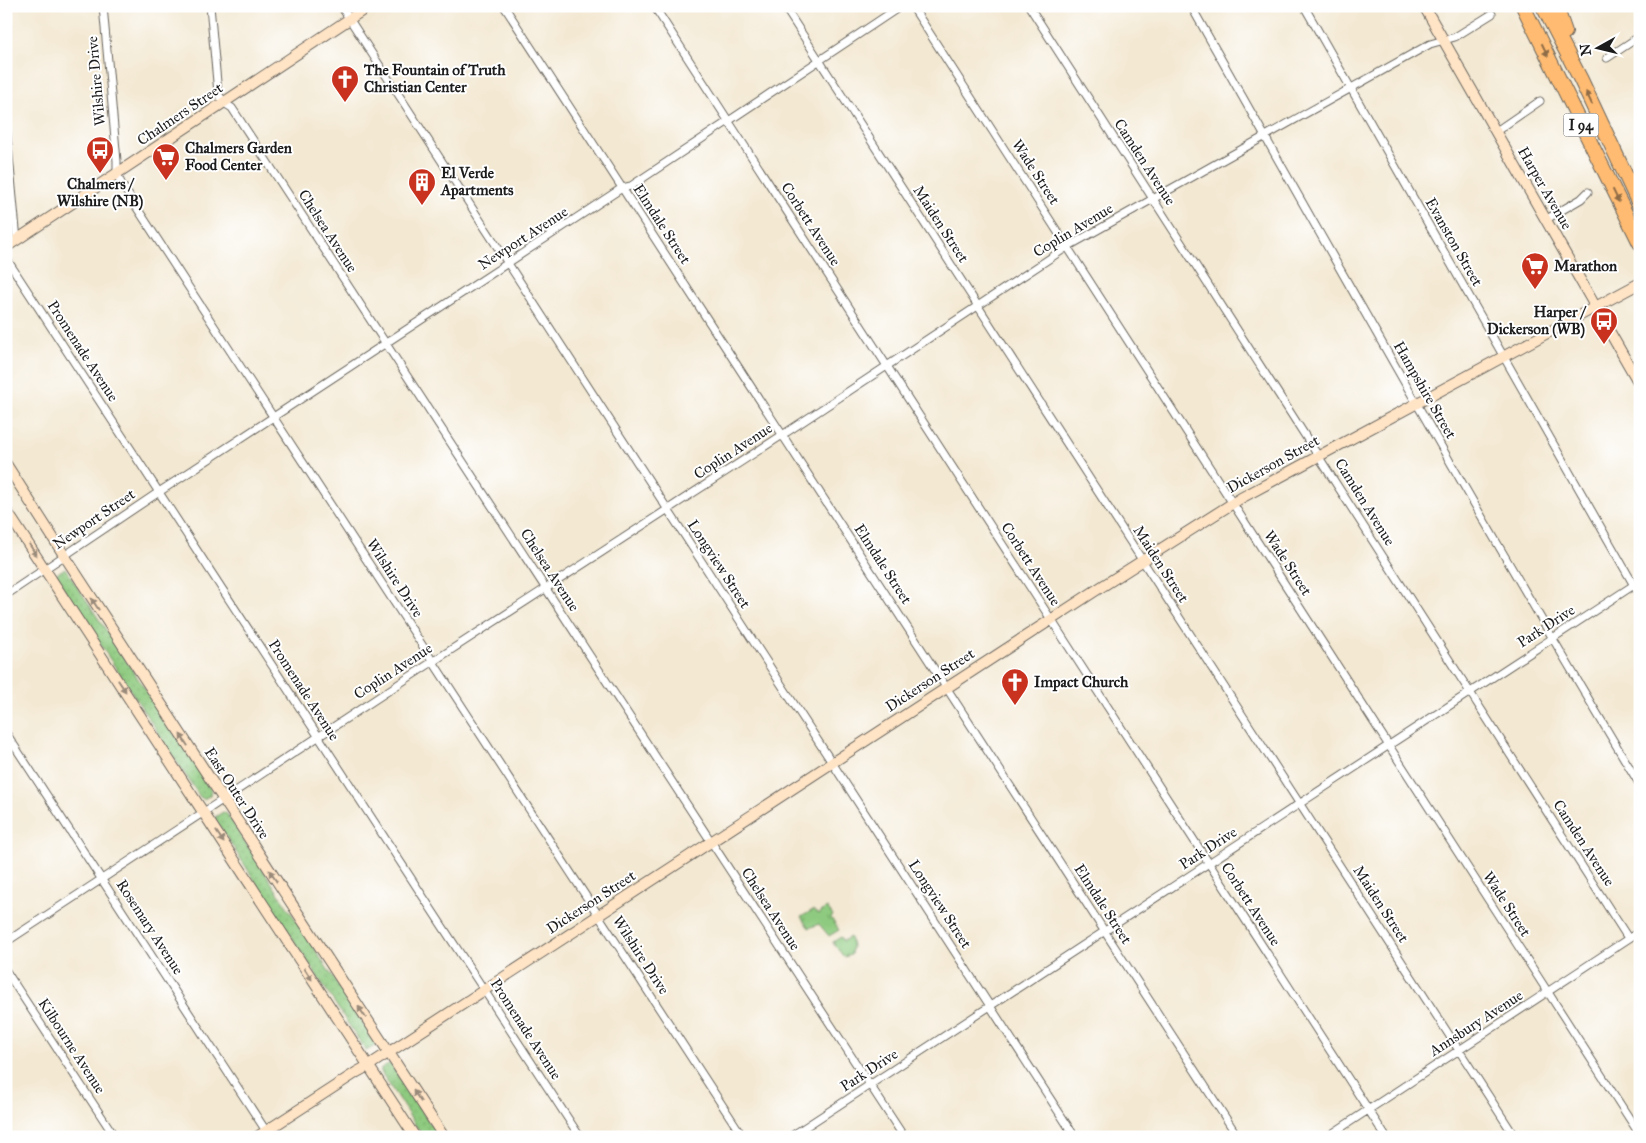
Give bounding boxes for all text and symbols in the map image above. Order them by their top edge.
north arrow [1574,22,1624,72]
street label: Wilshire Drive [83,35,109,127]
one-way arrow [1541,43,1549,57]
text: N [1576,43,1595,57]
place label: The Fountain of Truth Christian Center [363,61,506,96]
church icon: The Fountain of Truth Christian Center [330,64,360,103]
street label: Chalmers Street [134,78,227,149]
one-way arrow [1585,91,1593,105]
road number: I 94 [1564,114,1598,136]
street label: Camden Avenue [1110,115,1180,209]
bus stop icon: Chalmers / Wilshire (NB) [85,135,115,174]
street label: Wade Street [1008,136,1064,209]
place label: Chalmers Garden Food Center [185,139,293,174]
supermarket icon: Chalmers Garden Food Center [151,142,181,181]
street label: Harper Avenue [1514,143,1576,233]
place label: El Verde Apartments [440,164,514,200]
building icon: El Verde Apartments [407,167,437,206]
place label: Chalmers / Wilshire (NB) [57,175,143,211]
street label: Corbett Avenue [777,179,845,269]
street label: Elmdale Street [629,181,695,268]
street label: Maiden Street [909,182,973,266]
street label: Chelsea Avenue [295,186,361,276]
one-way arrow [1613,189,1621,203]
street label: Evanston Street [1421,195,1487,290]
street label: Coplin Avenue [1030,199,1116,261]
street label: Newport Avenue [475,202,571,274]
supermarket icon: Marathon [1520,251,1550,290]
place label: Marathon [1554,257,1618,275]
street label: Promenade Avenue [44,297,122,405]
place label: Harper / Dickerson (WB) [1487,303,1587,339]
bus stop icon: Harper / Dickerson (WB) [1589,306,1619,345]
street label: Hampshire Street [1390,338,1461,443]
street label: Coplin Avenue [690,419,776,483]
street label: Dickerson Street [1224,431,1323,497]
street label: Camden Avenue [1331,455,1399,549]
street label: Newport Street [50,485,139,553]
street label: Longview Street [684,516,755,612]
street label: Corbett Avenue [997,519,1065,609]
street label: Elmdale Street [850,521,916,608]
street label: Maiden Street [1129,522,1193,606]
street label: Chelsea Avenue [517,525,583,615]
street label: Wade Street [1260,527,1316,600]
street label: Wilshire Drive [363,535,427,621]
one-way arrow [28,544,38,557]
one-way arrow [91,597,100,610]
street label: Park Drive [1514,601,1578,651]
street label: Promenade Avenue [265,636,343,744]
street label: Coplin Avenue [350,639,436,703]
street label: Dickerson Street [882,644,979,716]
church icon: Impact Church [1000,667,1030,706]
place label: Impact Church [1034,673,1129,692]
one-way arrow [117,680,127,693]
one-way arrow [179,733,189,747]
street label: East Outer Drive [201,744,273,842]
street label: Camden Avenue [1549,796,1619,890]
street label: Park Drive [1176,823,1240,873]
one-way arrow [216,830,225,844]
street label: Longview Street [905,856,976,952]
street label: Corbett Avenue [1217,859,1285,949]
street label: Elmdale Street [1070,861,1136,948]
street label: Maiden Street [1349,862,1413,946]
street label: Chelsea Avenue [738,864,804,954]
street label: Dickerson Street [543,866,640,938]
street label: Wade Street [1479,868,1535,941]
one-way arrow [268,869,278,883]
street label: Rosemary Avenue [113,876,187,978]
street label: Wilshire Drive [609,912,673,998]
one-way arrow [304,967,313,980]
street label: Promenade Avenue [487,975,565,1083]
street label: Annsbury Avenue [1425,986,1526,1060]
street label: Kilbourne Avenue [34,995,110,1097]
one-way arrow [357,1005,367,1018]
street label: Park Drive [837,1045,901,1095]
one-way arrow [412,1089,422,1103]

